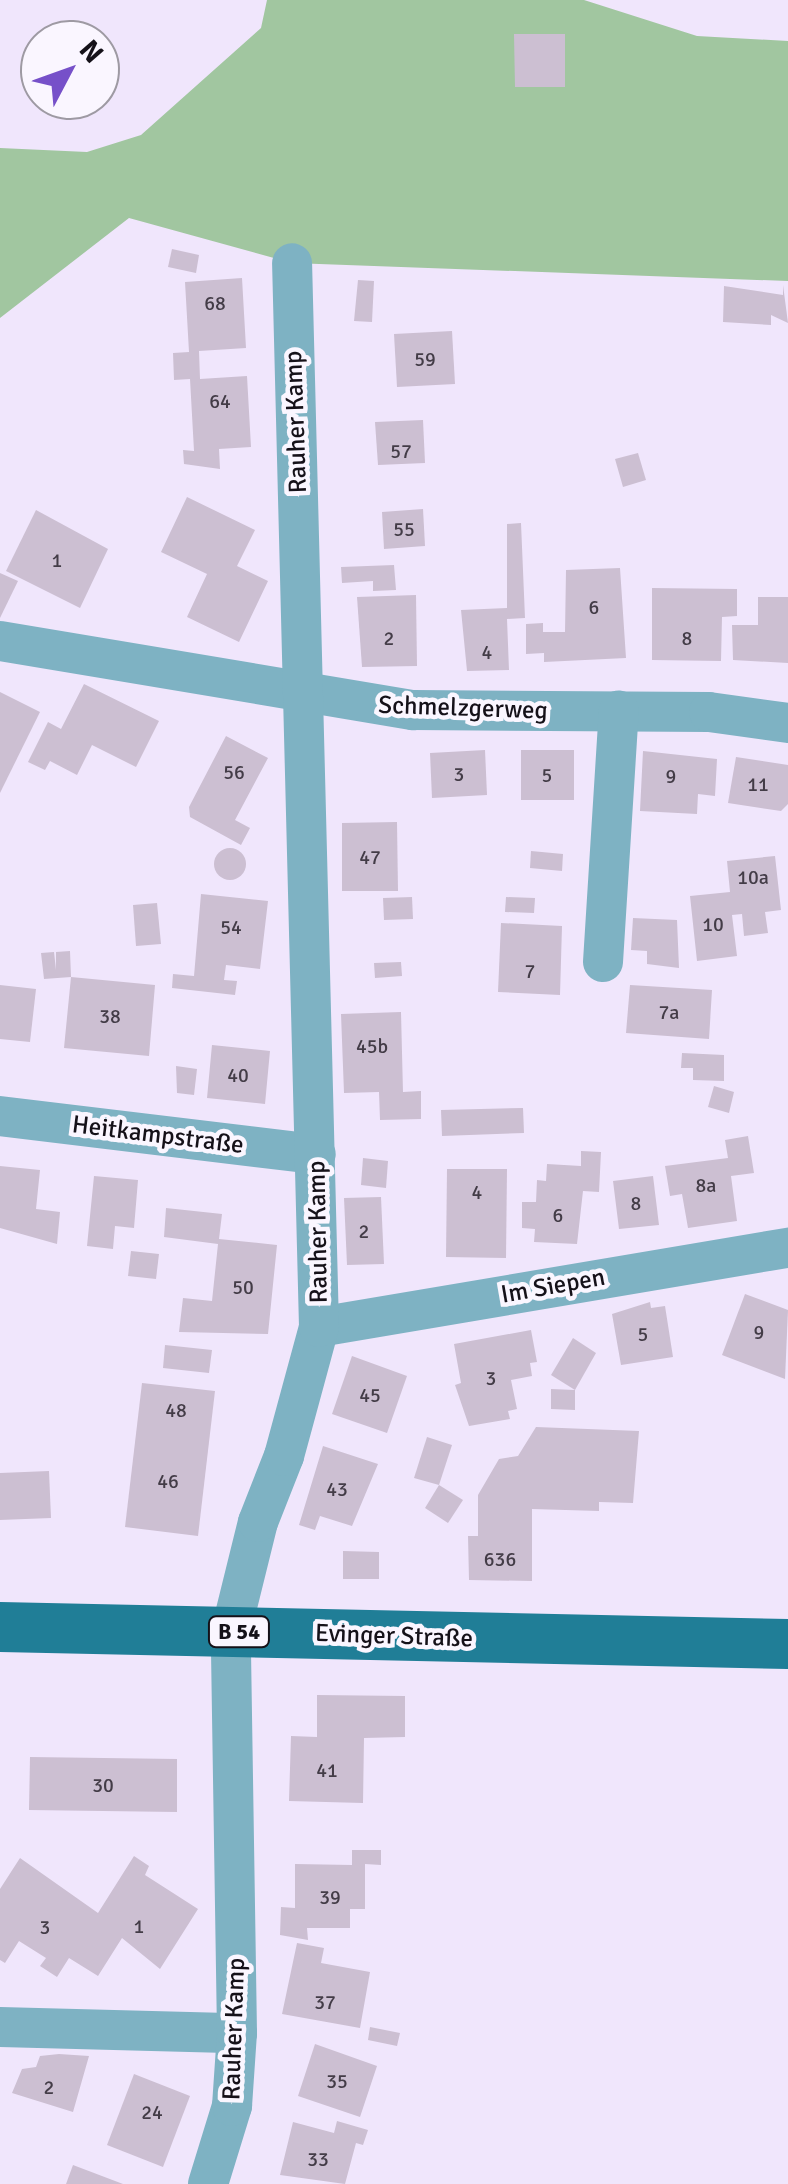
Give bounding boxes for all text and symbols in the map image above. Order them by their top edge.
north arrow [20,20,120,120]
text: N [72,33,110,70]
house number: 68 [204,291,226,315]
house number: 59 [414,347,436,371]
street label: Rauher Kamp [279,350,313,494]
house number: 64 [209,389,231,413]
house number: 57 [390,439,412,463]
house number: 55 [393,517,415,541]
house number: 1 [52,548,62,572]
house number: 6 [589,595,599,619]
house number: 2 [384,626,394,650]
house number: 8 [682,626,692,650]
house number: 4 [482,640,492,664]
street label: Schmelzgerweg [378,690,548,726]
house number: 56 [223,760,245,784]
house number: 3 [454,762,464,786]
house number: 5 [542,763,552,787]
house number: 9 [666,764,676,788]
house number: 11 [747,772,769,796]
house number: 47 [359,845,381,869]
house number: 10a [737,865,769,889]
house number: 10 [702,912,724,936]
house number: 54 [220,915,242,939]
house number: 7 [525,959,535,983]
house number: 7a [659,1000,679,1024]
house number: 38 [99,1004,121,1028]
house number: 45b [356,1034,388,1058]
house number: 40 [227,1063,249,1087]
street label: Heitkampstraße [70,1110,246,1160]
street label: Rauher Kamp [302,1160,334,1304]
house number: 8a [696,1173,716,1197]
house number: 4 [472,1180,482,1204]
house number: 8 [631,1191,641,1215]
house number: 6 [553,1203,563,1227]
house number: 2 [359,1219,369,1243]
street label: Im Siepen [499,1262,607,1310]
house number: 50 [232,1275,254,1299]
house number: 9 [754,1320,764,1344]
house number: 5 [638,1322,648,1346]
house number: 3 [486,1366,496,1390]
house number: 45 [359,1383,381,1407]
house number: 48 [165,1398,187,1422]
house number: 46 [157,1469,179,1493]
house number: 43 [326,1477,348,1501]
house number: 636 [484,1547,516,1571]
road number: B 54 [206,1615,272,1649]
street label: Evinger Straße [314,1618,474,1654]
house number: 41 [316,1758,338,1782]
house number: 30 [92,1773,114,1797]
house number: 39 [319,1885,341,1909]
house number: 1 [134,1914,144,1938]
house number: 3 [40,1915,50,1939]
street label: Rauher Kamp [217,1957,251,2101]
house number: 37 [314,1990,336,2014]
house number: 35 [326,2069,348,2093]
house number: 2 [44,2075,54,2099]
house number: 24 [141,2100,163,2124]
house number: 33 [307,2147,329,2171]

